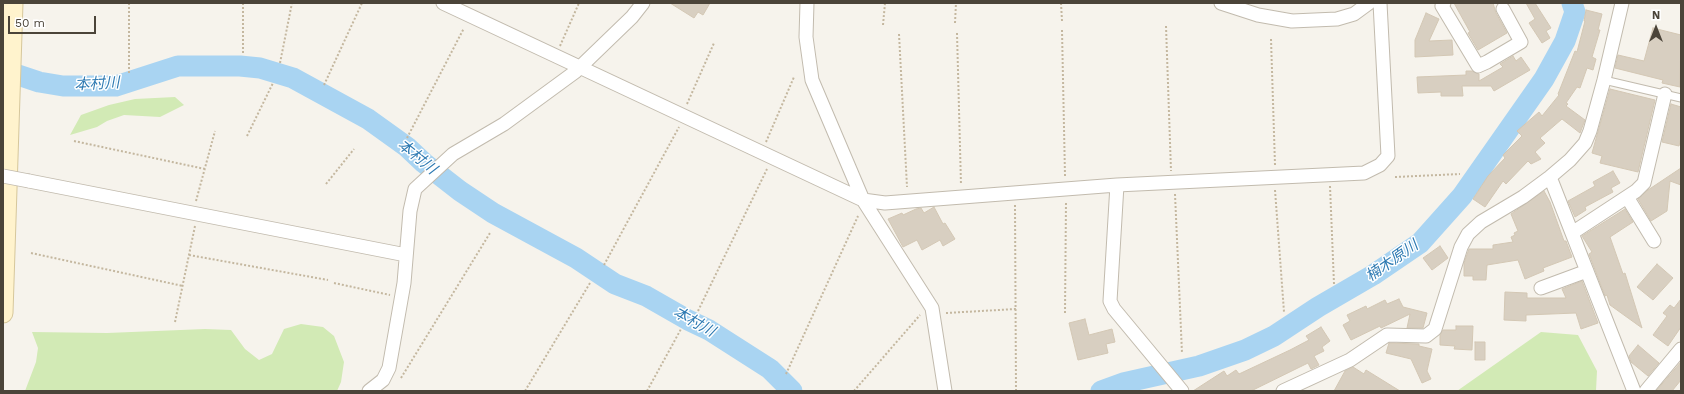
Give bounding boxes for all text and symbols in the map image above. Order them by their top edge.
scale bar [10,8,98,34]
north arrow [1636,8,1676,48]
text: N [1652,9,1660,22]
text: 50 m [15,16,45,30]
water label: 本村川 [74,74,120,94]
water label: 本村川 [394,136,440,178]
water label: 楠木原川 [1362,236,1422,286]
water label: 本村川 [670,303,718,341]

